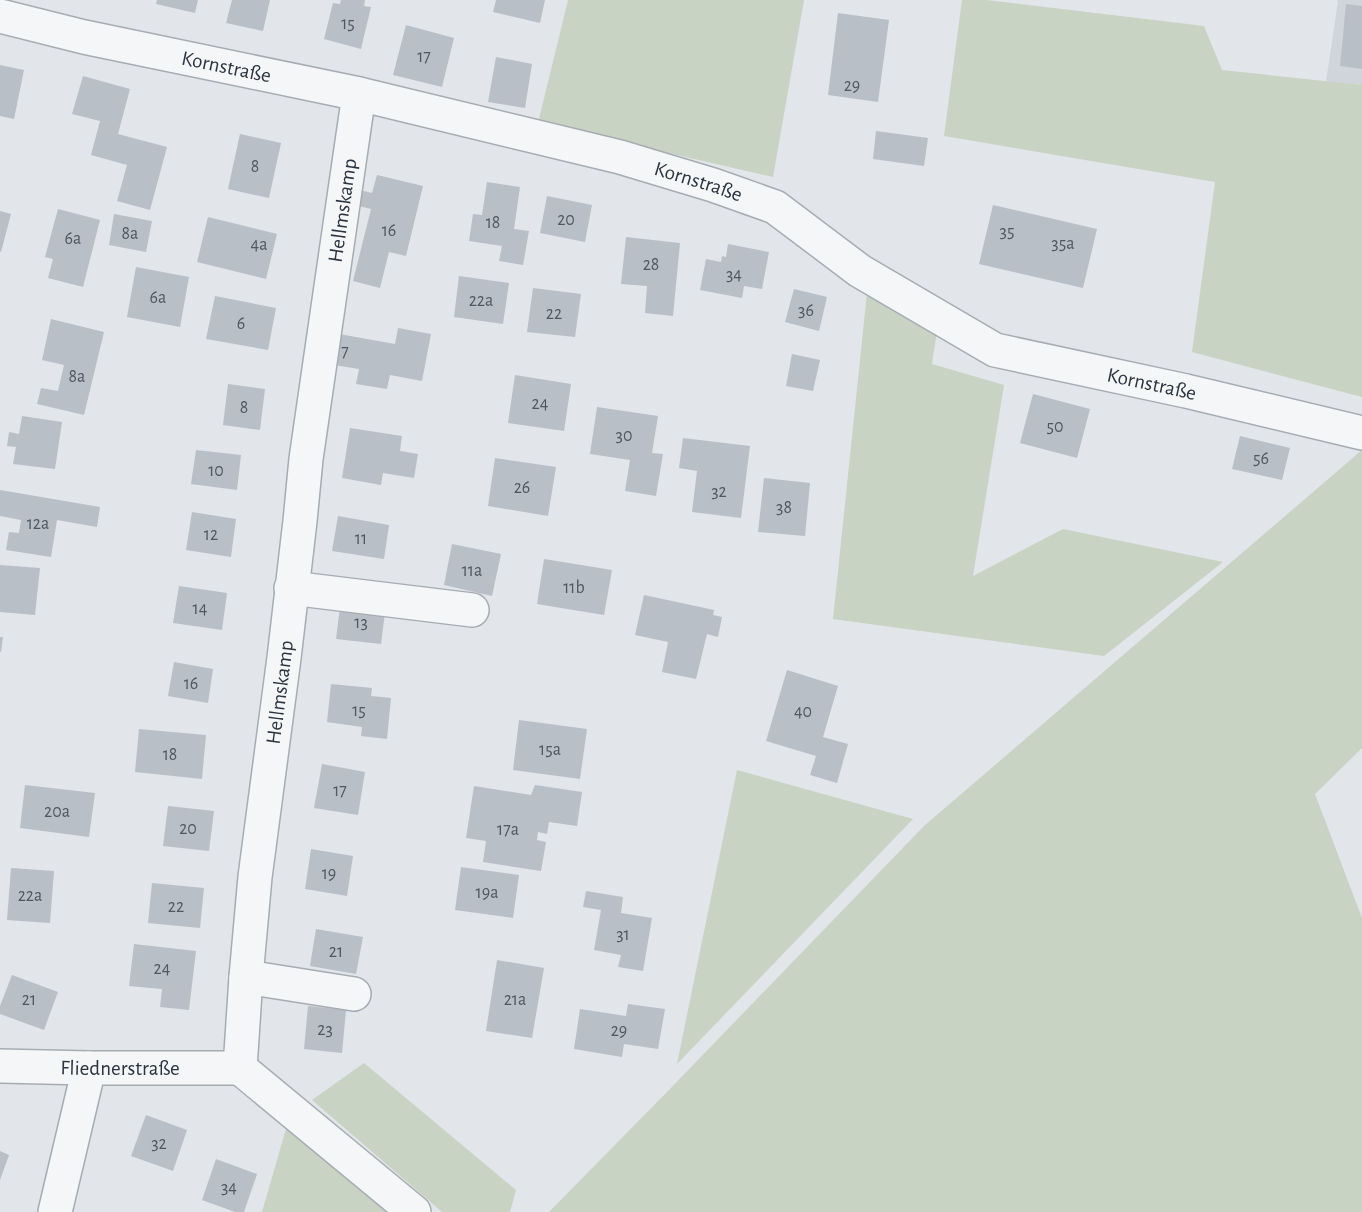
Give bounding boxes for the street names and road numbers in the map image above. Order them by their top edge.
street label: Kornstraße [180,47,273,87]
street label: Hellmskamp [325,157,361,264]
street label: Kornstraße [652,158,745,206]
street label: Kornstraße [1105,364,1198,404]
street label: Hellmskamp [263,639,297,746]
street label: Fliednerstraße [60,1057,180,1079]

